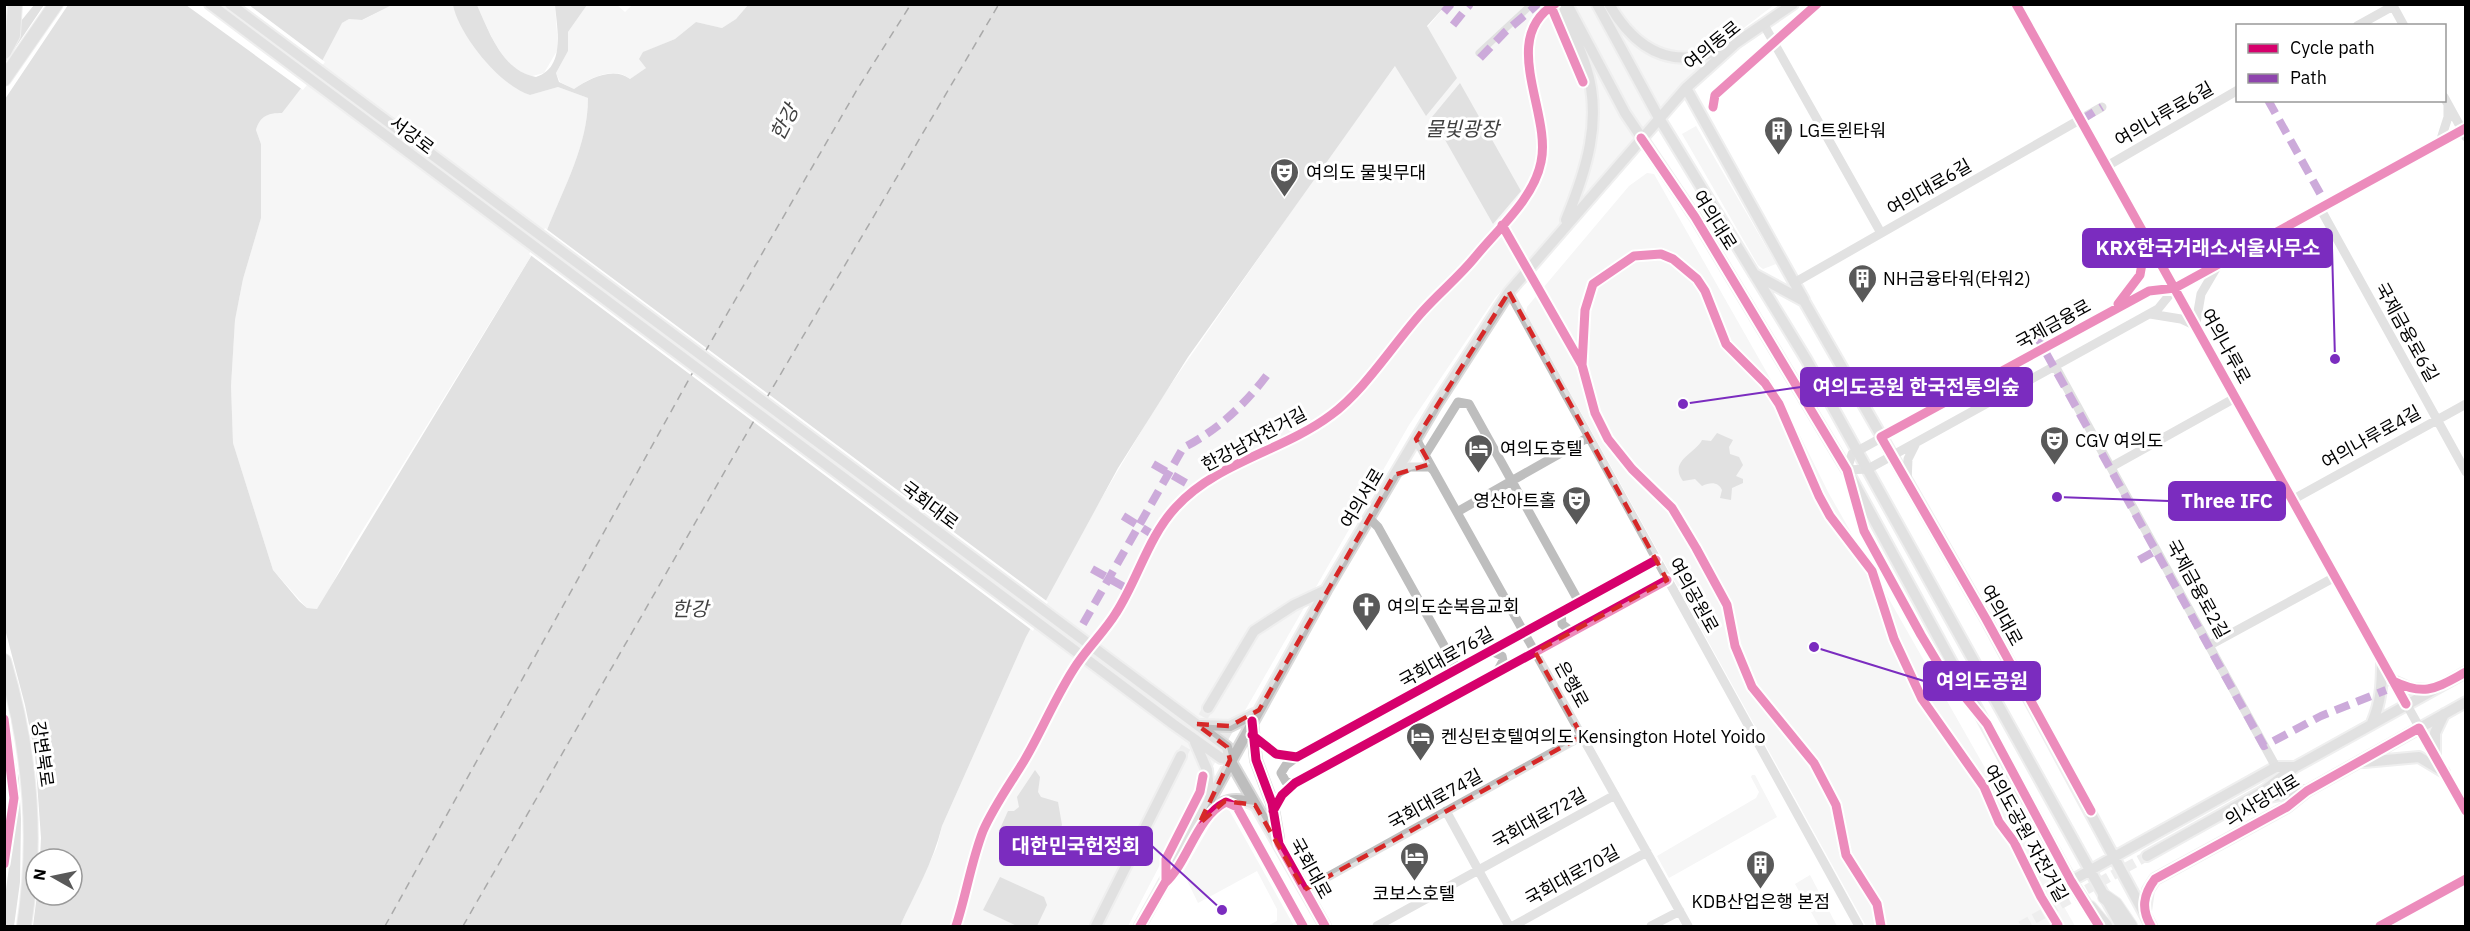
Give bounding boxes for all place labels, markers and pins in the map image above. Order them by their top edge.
building icon: LG트윈타워 [1762,114,1794,156]
place label: LG트윈타워 [1799,119,1886,142]
theatre icon: 여의도 물빛무대 [1269,156,1301,198]
place label: 여의도 물빛무대 [1306,161,1426,184]
callout: KRX한국거래소서울사무소 [2083,229,2332,267]
building icon: NH금융타워(타워2) [1846,262,1878,304]
place label: NH금융타워(타워2) [1883,267,2031,290]
callout: 여의도공원 한국전통의숲 [1801,368,2032,406]
theatre icon: CGV 여의도 [2038,424,2070,466]
place label: CGV 여의도 [2075,429,2163,452]
hotel icon: 여의도호텔 [1463,432,1495,474]
place label: 여의도호텔 [1500,437,1583,460]
callout: Three IFC [2169,482,2285,520]
theatre icon: 영산아트홀 [1561,484,1593,526]
place label: 영산아트홀 [1473,489,1556,512]
church icon: 여의도순복음교회 [1350,590,1382,632]
place label: 여의도순복음교회 [1387,595,1519,618]
callout: 여의도공원 [1924,662,2040,700]
hotel icon: 켄싱턴호텔여의도 Kensington Hotel Yoido [1404,720,1436,762]
place label: 켄싱턴호텔여의도 Kensington Hotel Yoido [1441,725,1766,748]
callout: 대한민국헌정회 [1000,827,1152,865]
hotel icon: 코보스호텔 [1398,840,1430,882]
building icon: KDB산업은행 본점 [1745,848,1777,890]
place label: 코보스호텔 [1373,882,1455,905]
place label: KDB산업은행 본점 [1692,890,1830,913]

